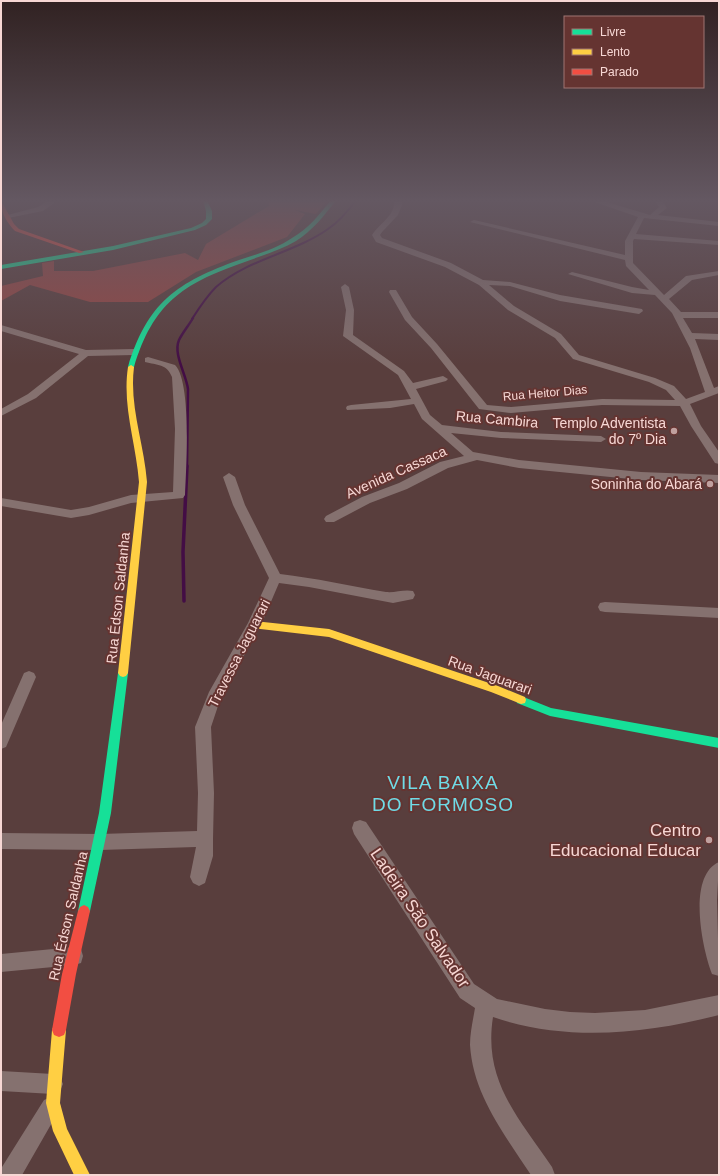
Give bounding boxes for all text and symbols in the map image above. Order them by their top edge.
legend [564,16,704,88]
text: Livre [600,25,626,39]
text: Lento [600,45,630,59]
text: Parado [600,65,639,79]
street label: Rua Heitor Dias [502,382,588,404]
street label: Rua Cambira [455,407,539,431]
place label: Templo Adventista do 7º Dia [552,415,666,447]
marker: Templo Adventista do 7º Dia [669,426,679,436]
street label: Avenida Cassaca [343,442,449,501]
place label: Soninha do Abará [591,476,702,492]
marker: Soninha do Abará [705,479,715,489]
street label: Rua Édson Saldanha [103,531,133,665]
street label: Travessa Jaguarari [205,596,273,710]
street label: Rua Jaguarari [446,652,534,698]
district label: VILA BAIXA DO FORMOSO [372,772,514,815]
place label: Centro Educacional Educar [550,821,701,860]
marker: Centro Educacional Educar [704,835,714,845]
street label: Ladeira São Salvador [366,845,474,991]
street label: Rua Édson Saldanha [45,850,91,982]

